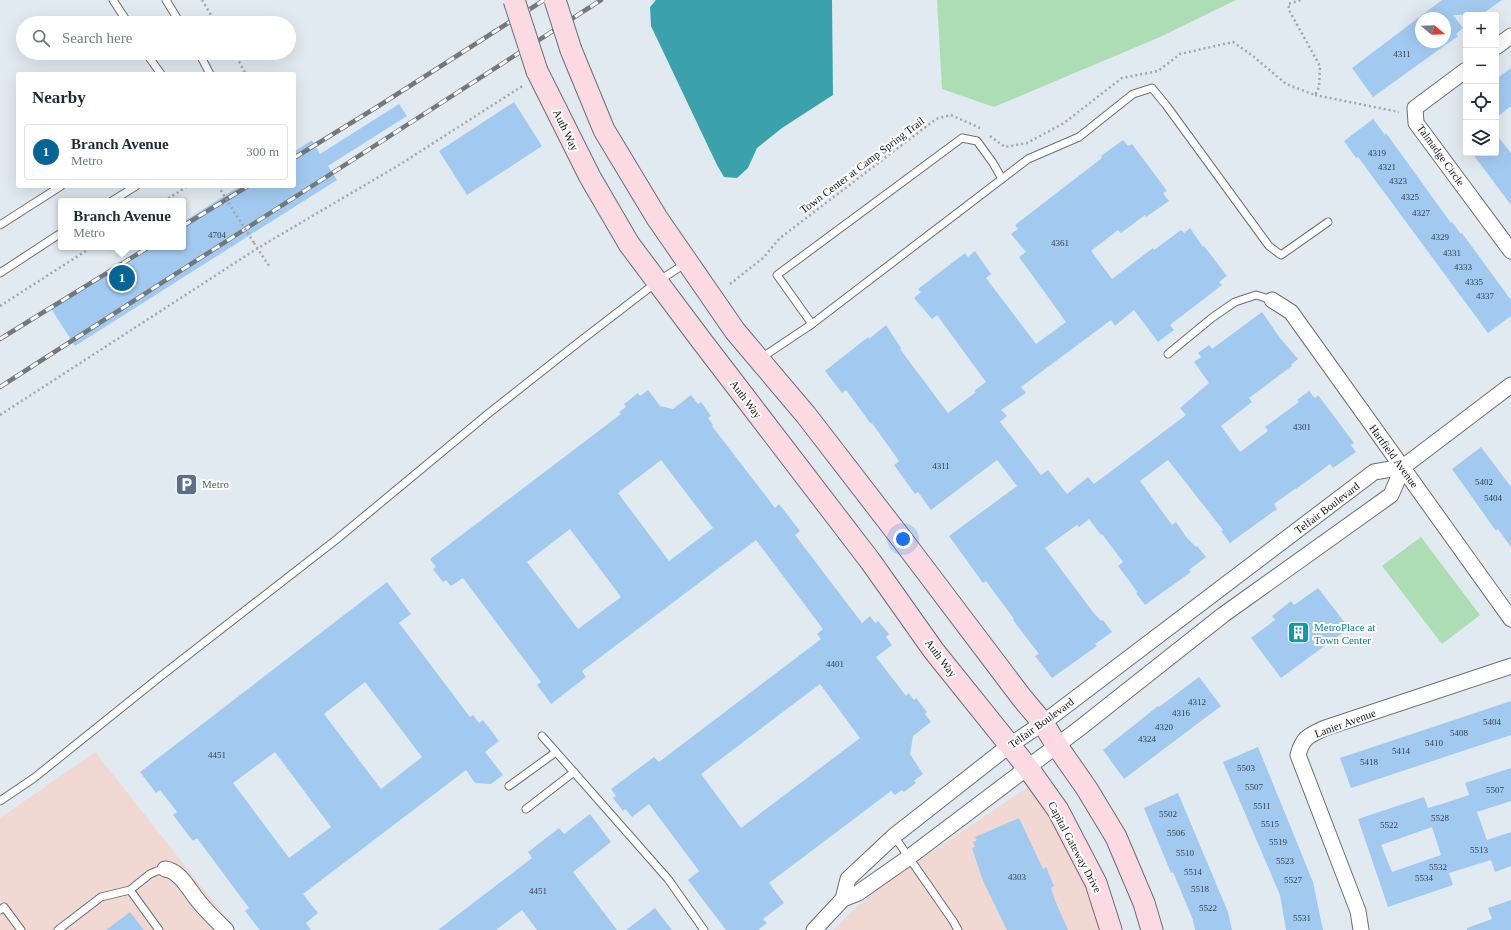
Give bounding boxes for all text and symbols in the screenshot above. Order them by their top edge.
north arrow [1415,12,1451,48]
map controls [1463,12,1499,156]
button: + [1463,12,1499,48]
search box [16,16,296,60]
icon: search [30,27,52,49]
text: Search here [62,30,132,46]
button: − [1463,48,1499,84]
house number: 4311 [1393,49,1411,59]
button: locate [1463,84,1499,120]
text: Nearby [32,88,86,107]
street label: Auth Way [551,107,581,153]
street label: Town Center at Camp Spring Trail [798,114,926,216]
button: layers [1463,120,1499,156]
street label: Talmadge Circle [1415,122,1467,188]
text: Branch Avenue [71,136,169,152]
text: 1 [43,144,49,159]
text: 300 m [246,144,279,159]
house number: 4319 [1368,148,1387,158]
text: Metro [71,153,103,168]
house number: 4321 [1378,162,1396,172]
house number: 4323 [1389,176,1408,186]
house number: 4325 [1401,192,1420,202]
popup [58,198,186,250]
text: Branch Avenue [73,208,171,224]
house number: 4327 [1412,208,1431,218]
text: Metro [73,225,105,240]
house number: 4704 [208,230,227,240]
house number: 4329 [1431,232,1450,242]
house number: 4361 [1051,238,1069,248]
house number: 4331 [1443,248,1461,258]
house number: 4333 [1454,262,1473,272]
pin: 1 [109,263,135,293]
house number: 4335 [1465,277,1484,287]
house number: 4337 [1476,291,1495,301]
street label: Auth Way [728,378,764,421]
house number: 4301 [1293,422,1311,432]
street label: Hartfield Avenue [1367,422,1421,490]
house number: 4311 [932,461,950,471]
parking icon: Metro [173,471,199,497]
house number: 5402 [1475,477,1493,487]
place label: Metro [202,478,229,490]
street label: Telfair Boulevard [1292,480,1362,536]
house number: 5404 [1484,493,1503,503]
your location [893,529,913,549]
building icon: MetroPlace at Town Center [1286,620,1312,646]
place label: MetroPlace at Town Center [1314,621,1375,646]
street label: Auth Way [923,637,959,680]
house number: 4401 [826,659,844,669]
street label: Telfair Boulevard [1006,695,1076,751]
house number: 4312 [1188,697,1206,707]
street label: Lanier Avenue [1313,706,1377,740]
house number: 4316 [1172,708,1191,718]
house number: 5404 [1483,717,1502,727]
house number: 4320 [1155,722,1174,732]
house number: 5408 [1450,728,1469,738]
house number: 4324 [1138,734,1157,744]
house number: 5410 [1425,738,1444,748]
house number: 5414 [1392,746,1411,756]
house number: 4451 [208,750,226,760]
house number: 5418 [1360,757,1379,767]
house number: 5503 [1237,763,1256,773]
house number: 5507 [1245,782,1264,792]
house number: 5507 [1486,785,1505,795]
street label: Capital Gateway Drive [1046,799,1104,895]
house number: 5511 [1253,801,1271,811]
house number: 5502 [1159,809,1177,819]
house number: 5528 [1431,813,1450,823]
house number: 5515 [1261,819,1280,829]
house number: 5522 [1380,820,1398,830]
house number: 5506 [1167,828,1186,838]
house number: 5519 [1269,837,1288,847]
house number: 5513 [1470,845,1489,855]
house number: 5510 [1176,848,1195,858]
house number: 5523 [1276,856,1295,866]
house number: 5532 [1429,862,1447,872]
house number: 5514 [1184,867,1203,877]
house number: 4303 [1008,872,1027,882]
house number: 5534 [1415,873,1434,883]
house number: 5527 [1284,875,1303,885]
house number: 5518 [1191,884,1210,894]
house number: 4451 [529,886,547,896]
house number: 5522 [1199,903,1217,913]
house number: 5531 [1293,913,1311,923]

